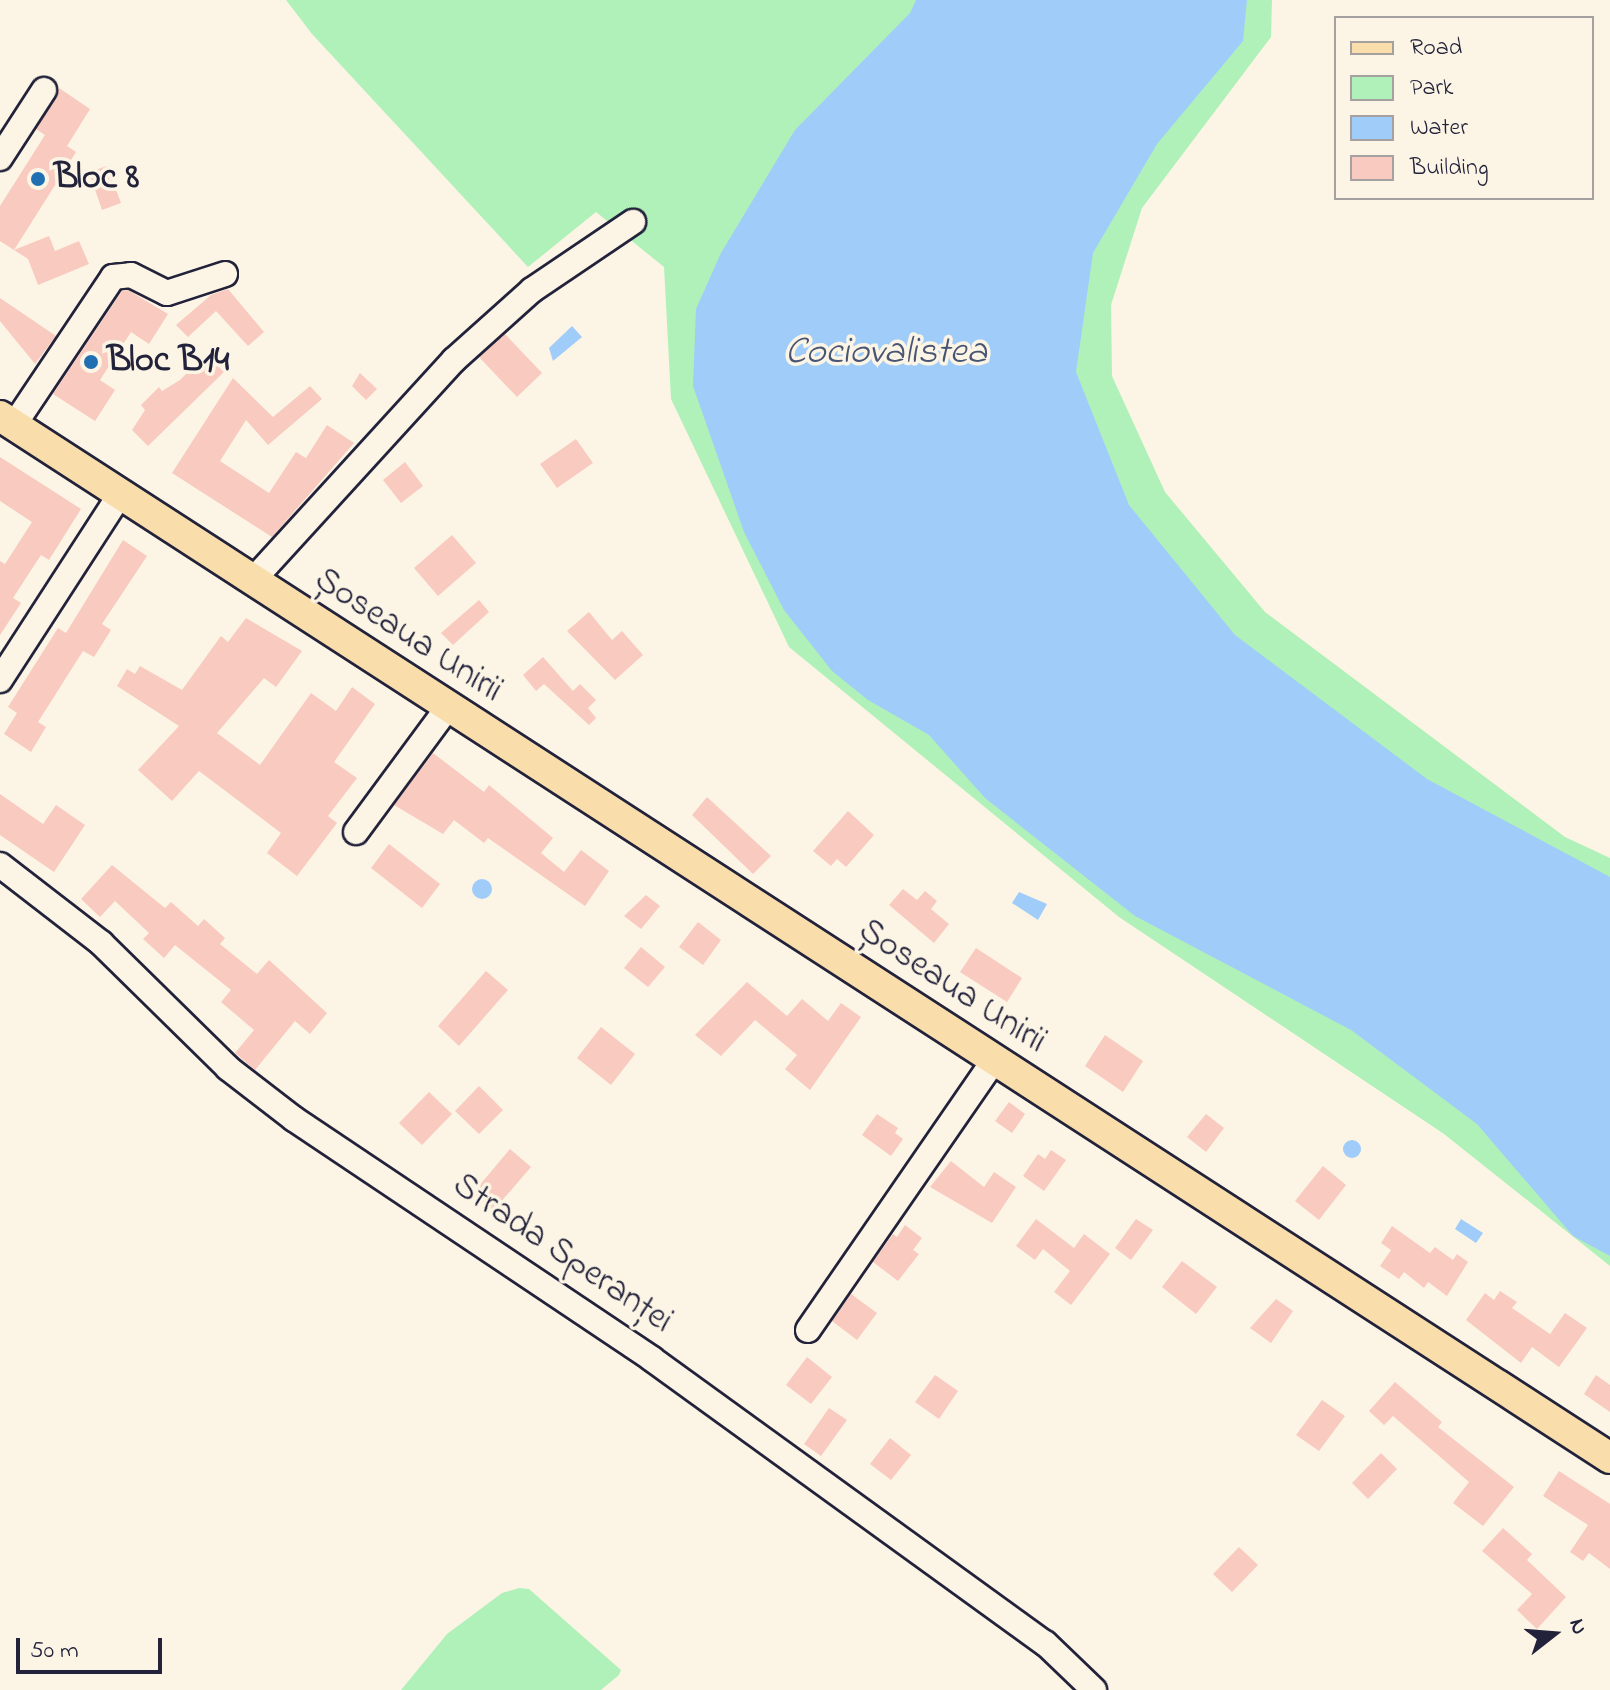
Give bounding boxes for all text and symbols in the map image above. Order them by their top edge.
legend [1334,16,1594,200]
text: Road [1410,31,1462,66]
text: Park [1410,71,1453,106]
text: Water [1410,111,1468,146]
text: Building [1410,151,1489,186]
place label: Bloc 8 [54,157,139,201]
marker: Bloc 8 [29,170,47,188]
water label: Cociovalistea [785,331,987,377]
place label: Bloc B14 [107,340,229,384]
marker: Bloc B14 [82,353,100,371]
street label: Șoseaua Unirii [306,559,510,713]
street label: Șoseaua Unirii [850,910,1054,1064]
street label: Strada Speranței [444,1164,680,1344]
north arrow [1514,1594,1594,1674]
text: N [1559,1615,1594,1639]
scale bar [20,1622,166,1672]
text: 50 m [30,1634,79,1669]

